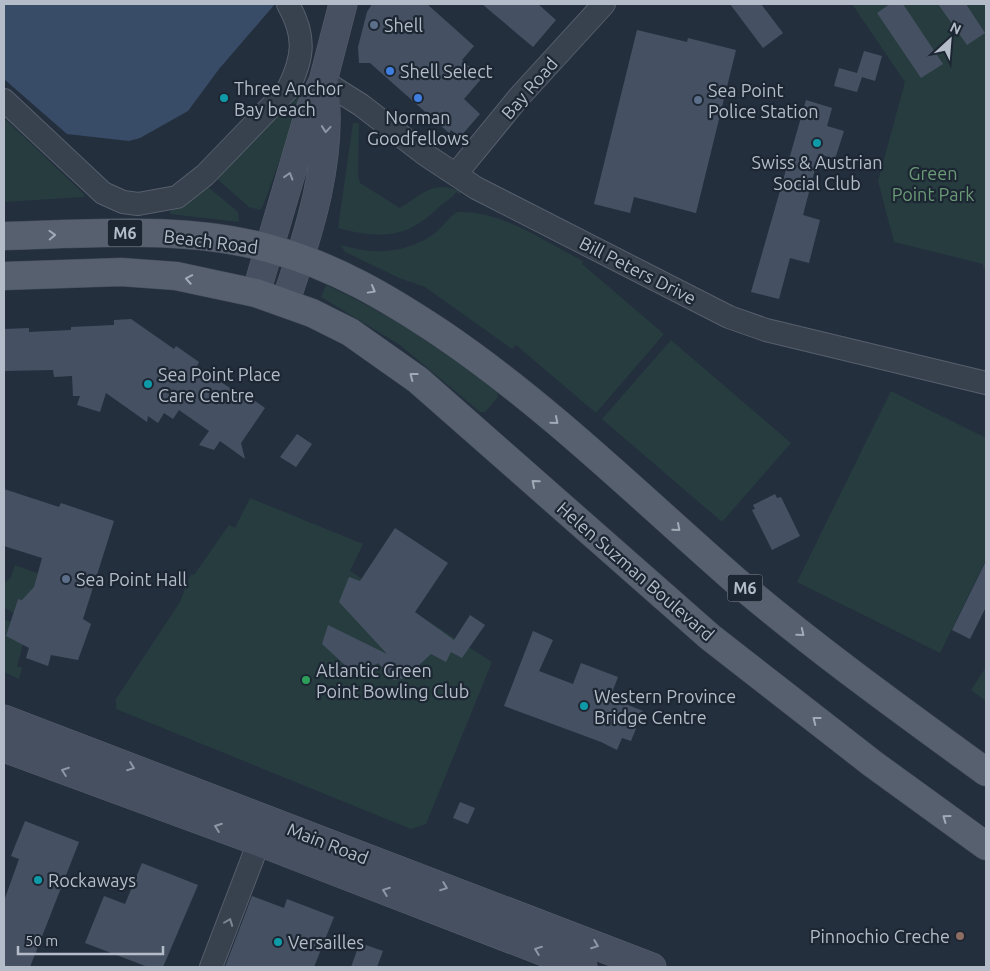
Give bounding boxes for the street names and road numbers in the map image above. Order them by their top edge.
street label: Bay Road [497,53,561,123]
road number: M6 [108,220,142,247]
street label: Beach Road [163,225,259,257]
street label: Bill Peters Drive [576,232,700,308]
street label: Helen Suzman Boulevard [554,498,718,644]
road number: M6 [728,574,762,602]
street label: Main Road [285,818,371,868]

